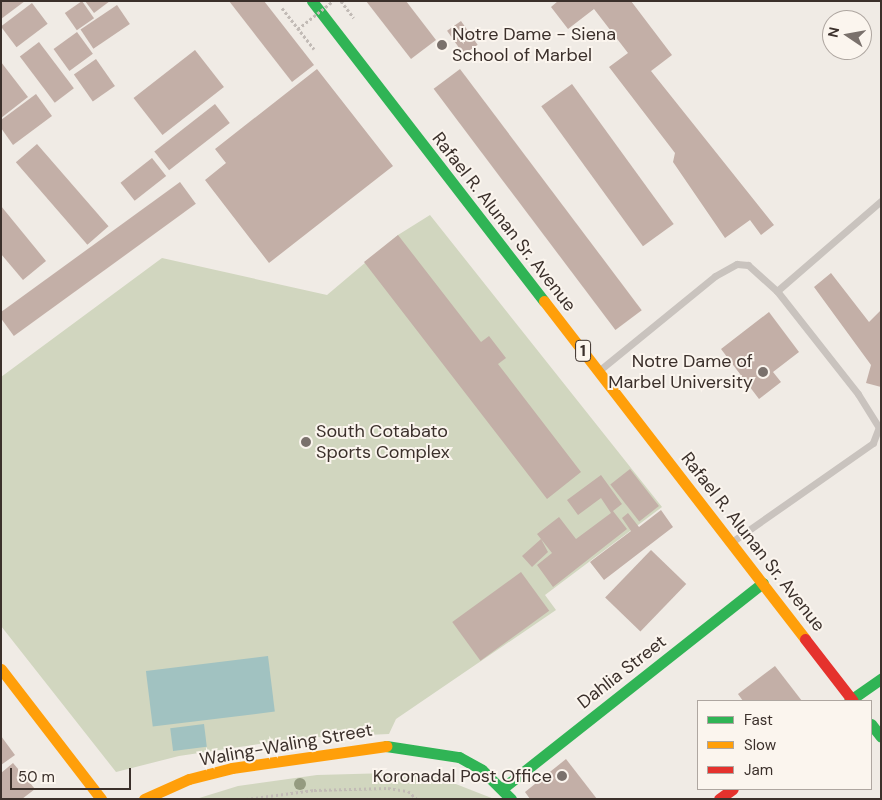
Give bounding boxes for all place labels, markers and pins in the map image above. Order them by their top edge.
place label: Notre Dame - Siena School of Marbel [452,24,616,66]
marker: Notre Dame - Siena School of Marbel [436,39,448,51]
place label: Notre Dame of Marbel University [608,351,753,394]
marker: Notre Dame of Marbel University [757,366,769,378]
place label: South Cotabato Sports Complex [316,421,450,464]
marker: South Cotabato Sports Complex [300,436,312,448]
place label: Koronadal Post Office [373,765,552,787]
marker: Koronadal Post Office [556,770,568,782]

